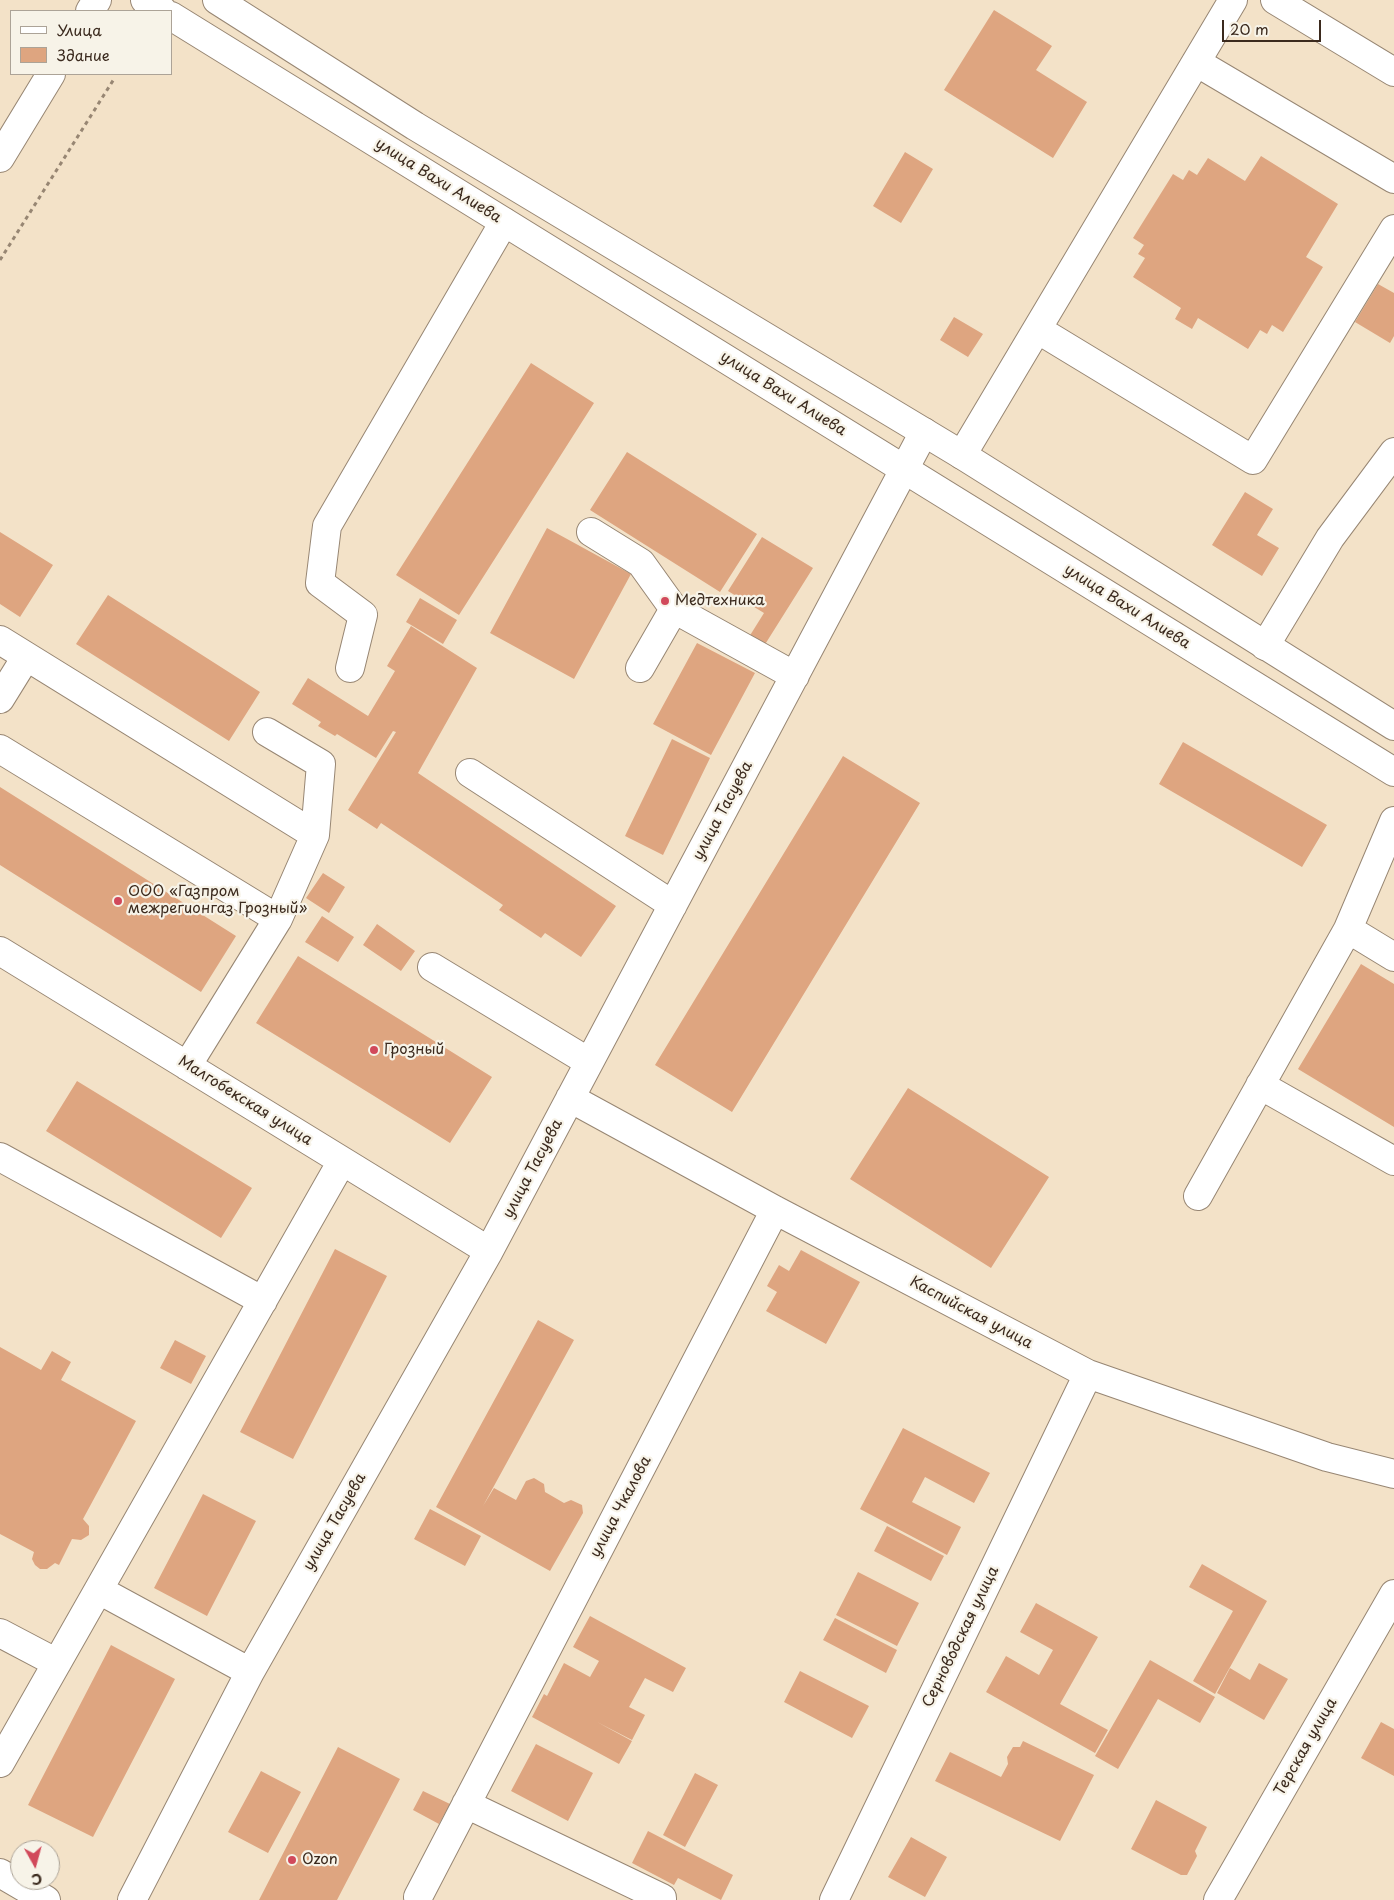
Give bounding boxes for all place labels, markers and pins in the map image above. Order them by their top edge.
place label: Медтехника [675,592,765,610]
marker: Медтехника [659,595,671,607]
place label: ООО «Газпром межрегионгаз Грозный» [128,883,307,918]
marker: ООО «Газпром межрегионгаз Грозный» [112,895,124,907]
place label: Грозный [384,1041,444,1059]
marker: Грозный [368,1044,380,1056]
place label: Ozon [302,1851,338,1869]
marker: Ozon [286,1854,298,1866]

